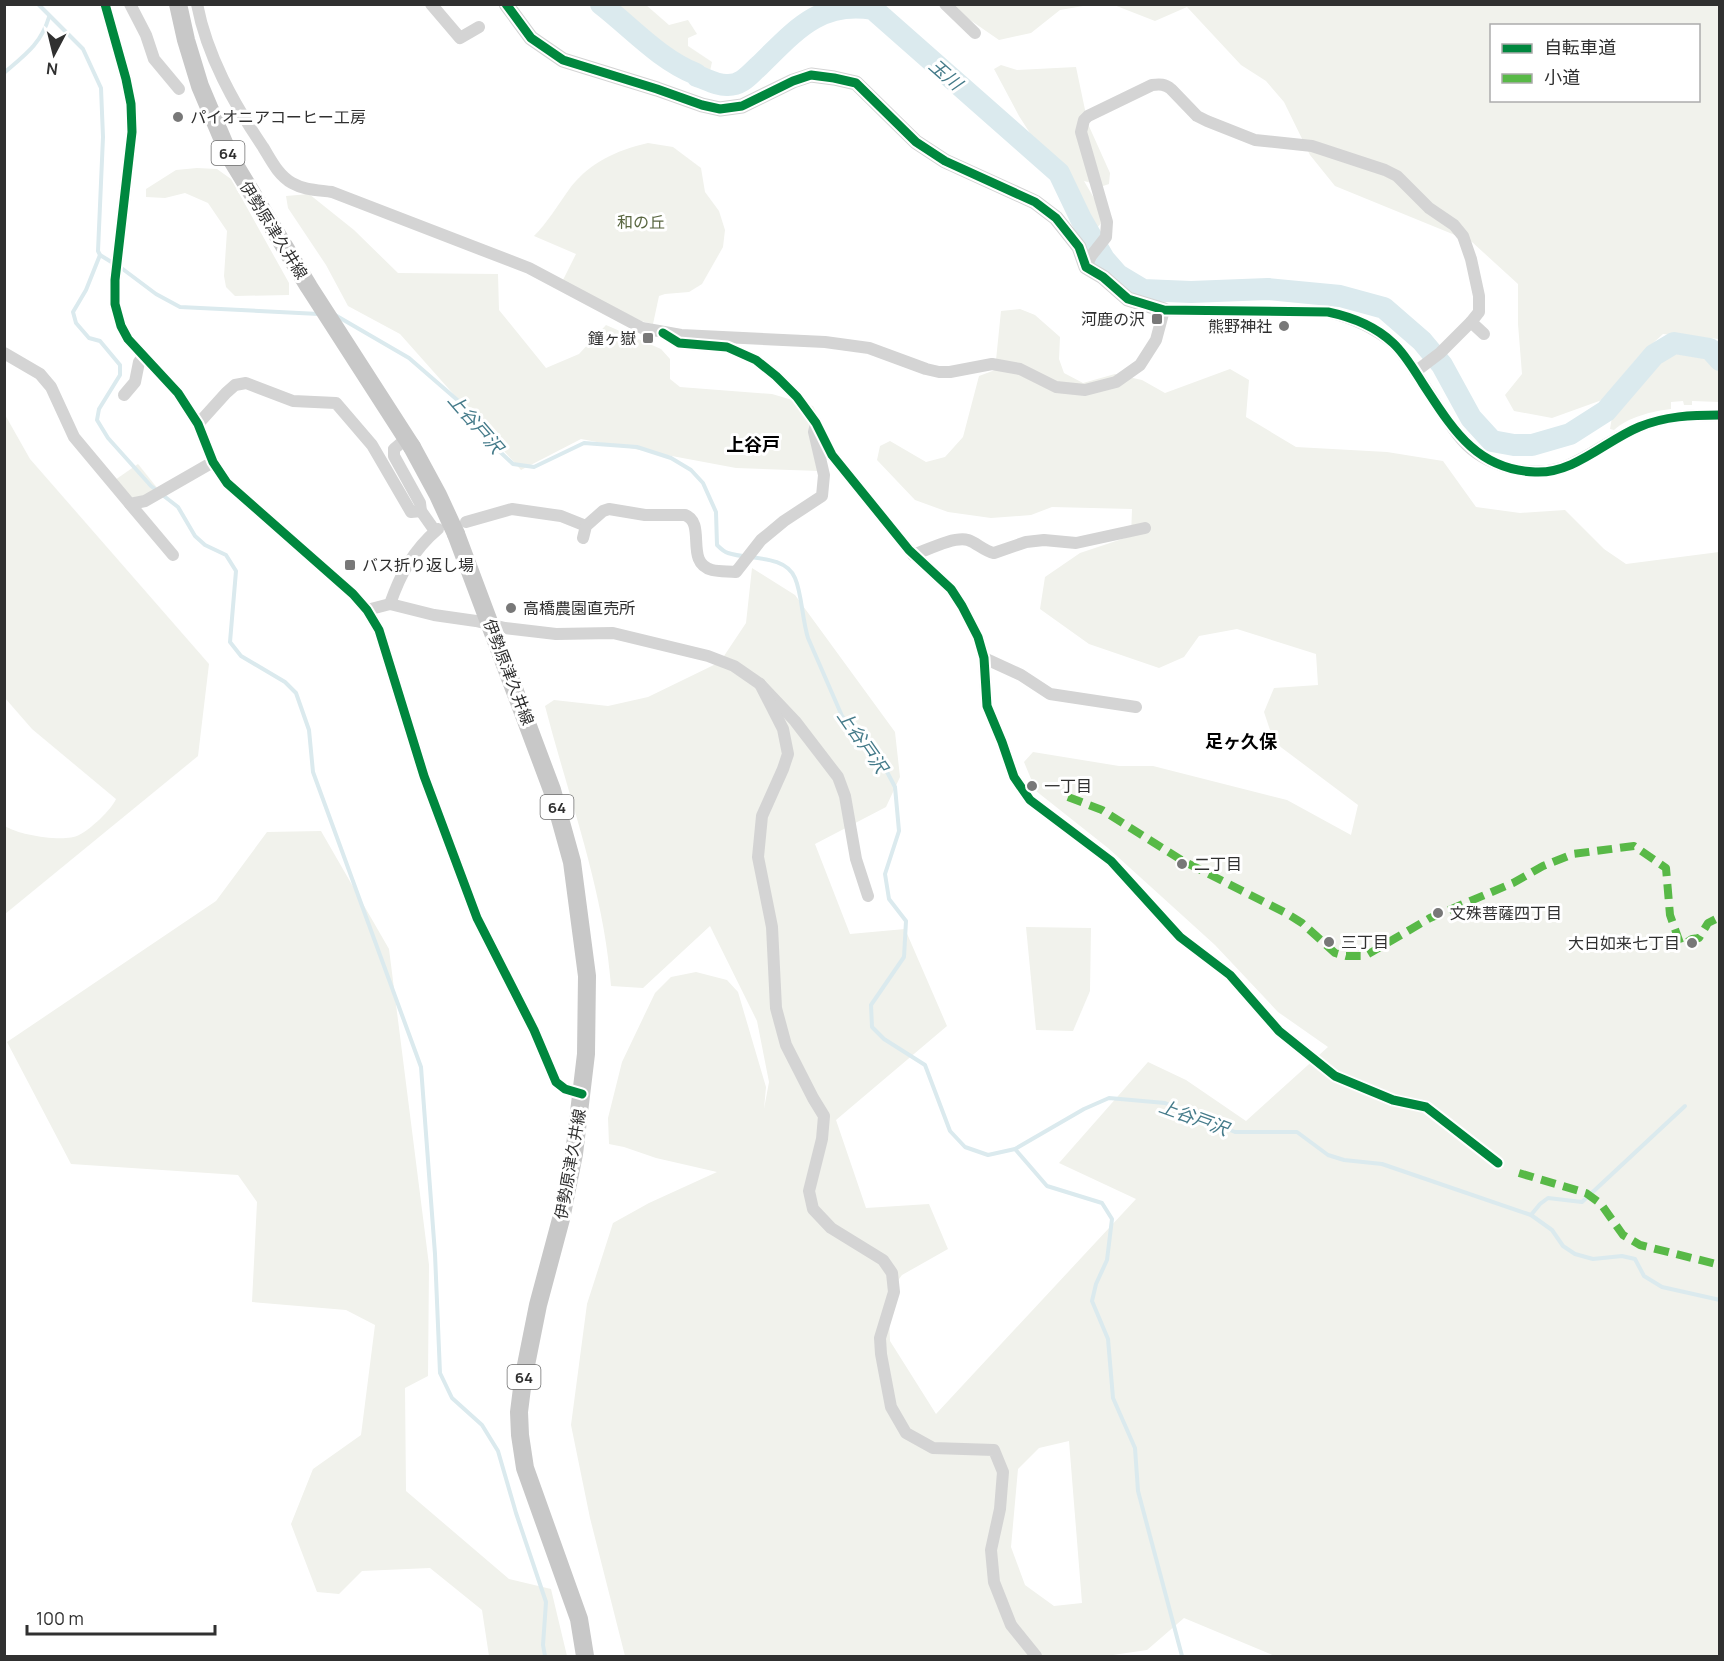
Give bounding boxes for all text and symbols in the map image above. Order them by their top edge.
north arrow [24,24,84,84]
legend [1490,24,1700,102]
text: 自転車道 [1544,35,1616,59]
water label: 玉川 [925,53,969,96]
text: N [45,57,59,81]
text: 小道 [1544,65,1580,89]
place label: パイオニアコーヒー工房 [190,106,366,128]
marker: パイオニアコーヒー工房 [171,110,185,124]
road number: 64 [212,141,244,165]
street label: 伊勢原津久井線 [235,177,313,283]
park label: 和の丘 [617,211,665,233]
place label: 河鹿の沢 [1081,308,1145,330]
marker: 河鹿の沢 [1150,312,1164,326]
place label: 熊野神社 [1208,315,1272,337]
marker: 熊野神社 [1277,319,1291,333]
place label: 鐘ヶ嶽 [588,327,636,349]
marker: 鐘ヶ嶽 [641,331,655,345]
water label: 上谷戸沢 [443,388,510,460]
district label: 上谷戸 [726,432,780,456]
place label: バス折り返し場 [362,554,474,576]
marker: バス折り返し場 [343,558,357,572]
place label: 高橋農園直売所 [523,597,635,619]
marker: 高橋農園直売所 [504,601,518,615]
street label: 伊勢原津久井線 [479,616,539,728]
water label: 上谷戸沢 [833,705,895,779]
district label: 足ヶ久保 [1205,729,1278,753]
place label: 一丁目 [1044,775,1092,797]
marker: 一丁目 [1025,779,1039,793]
road number: 64 [540,795,574,819]
place label: 二丁目 [1194,853,1242,875]
marker: 二丁目 [1175,857,1189,871]
place label: 文殊菩薩四丁目 [1450,902,1562,924]
marker: 文殊菩薩四丁目 [1431,906,1445,920]
place label: 三丁目 [1341,931,1389,953]
place label: 大日如来七丁目 [1568,932,1680,954]
marker: 三丁目 [1322,935,1336,949]
marker: 大日如来七丁目 [1685,936,1699,950]
water label: 上谷戸沢 [1156,1093,1234,1141]
street label: 伊勢原津久井線 [549,1107,591,1221]
road number: 64 [508,1365,540,1389]
scale bar [27,1598,214,1636]
text: 100 m [36,1606,84,1630]

